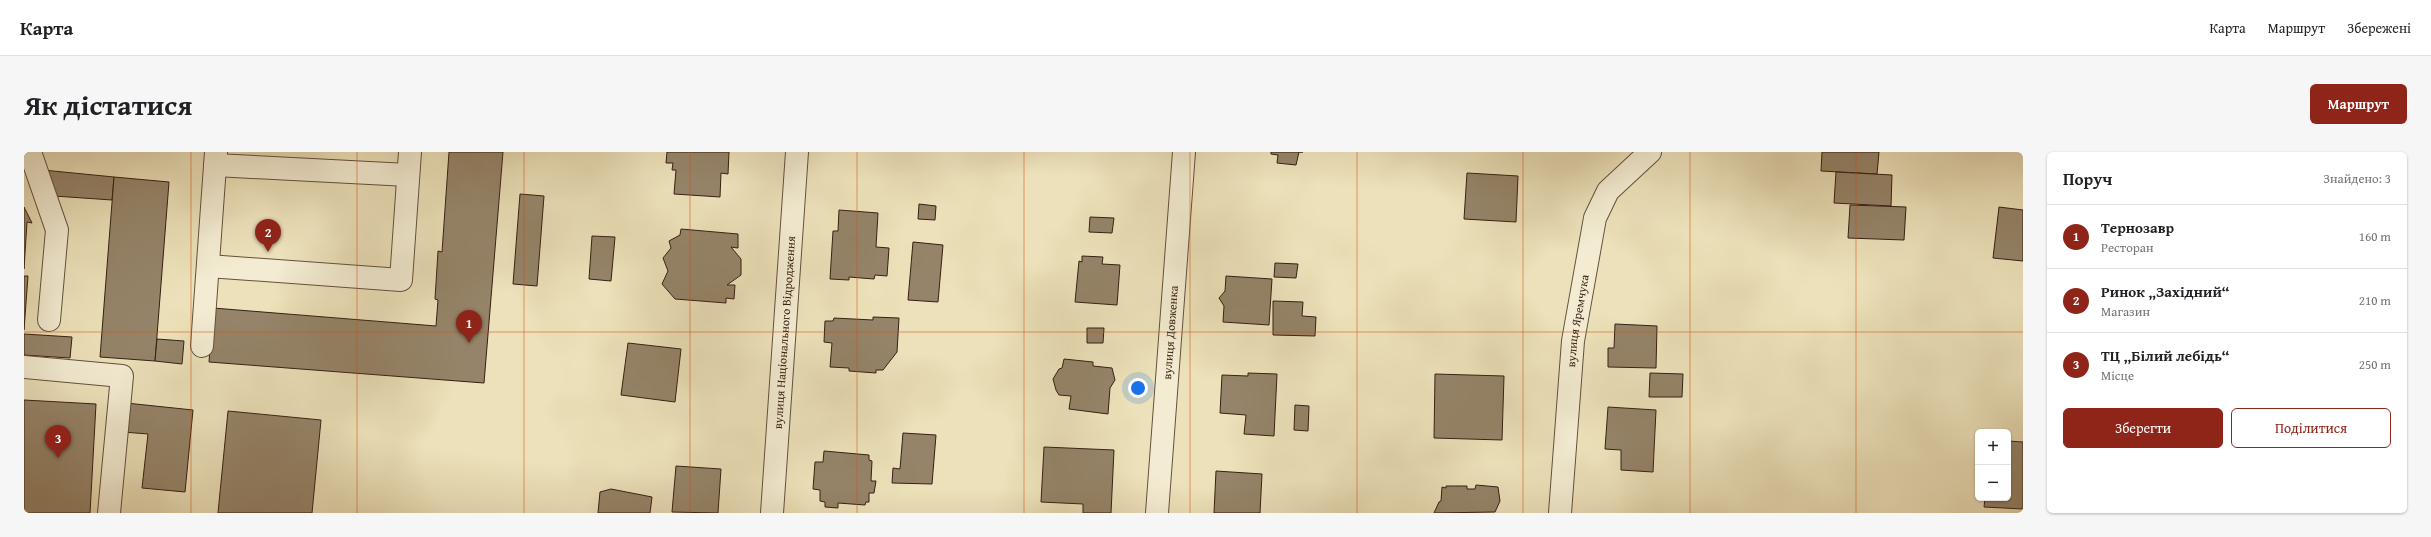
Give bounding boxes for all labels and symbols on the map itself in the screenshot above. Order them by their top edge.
pin: 2 [255,219,281,252]
street label: вулиця Національного Відродження [769,235,799,430]
street label: вулиця Яремчука [1562,273,1593,368]
street label: вулиця Довженка [1158,285,1182,380]
pin: 1 [456,310,482,343]
your location [1128,378,1148,398]
pin: 3 [45,425,71,458]

